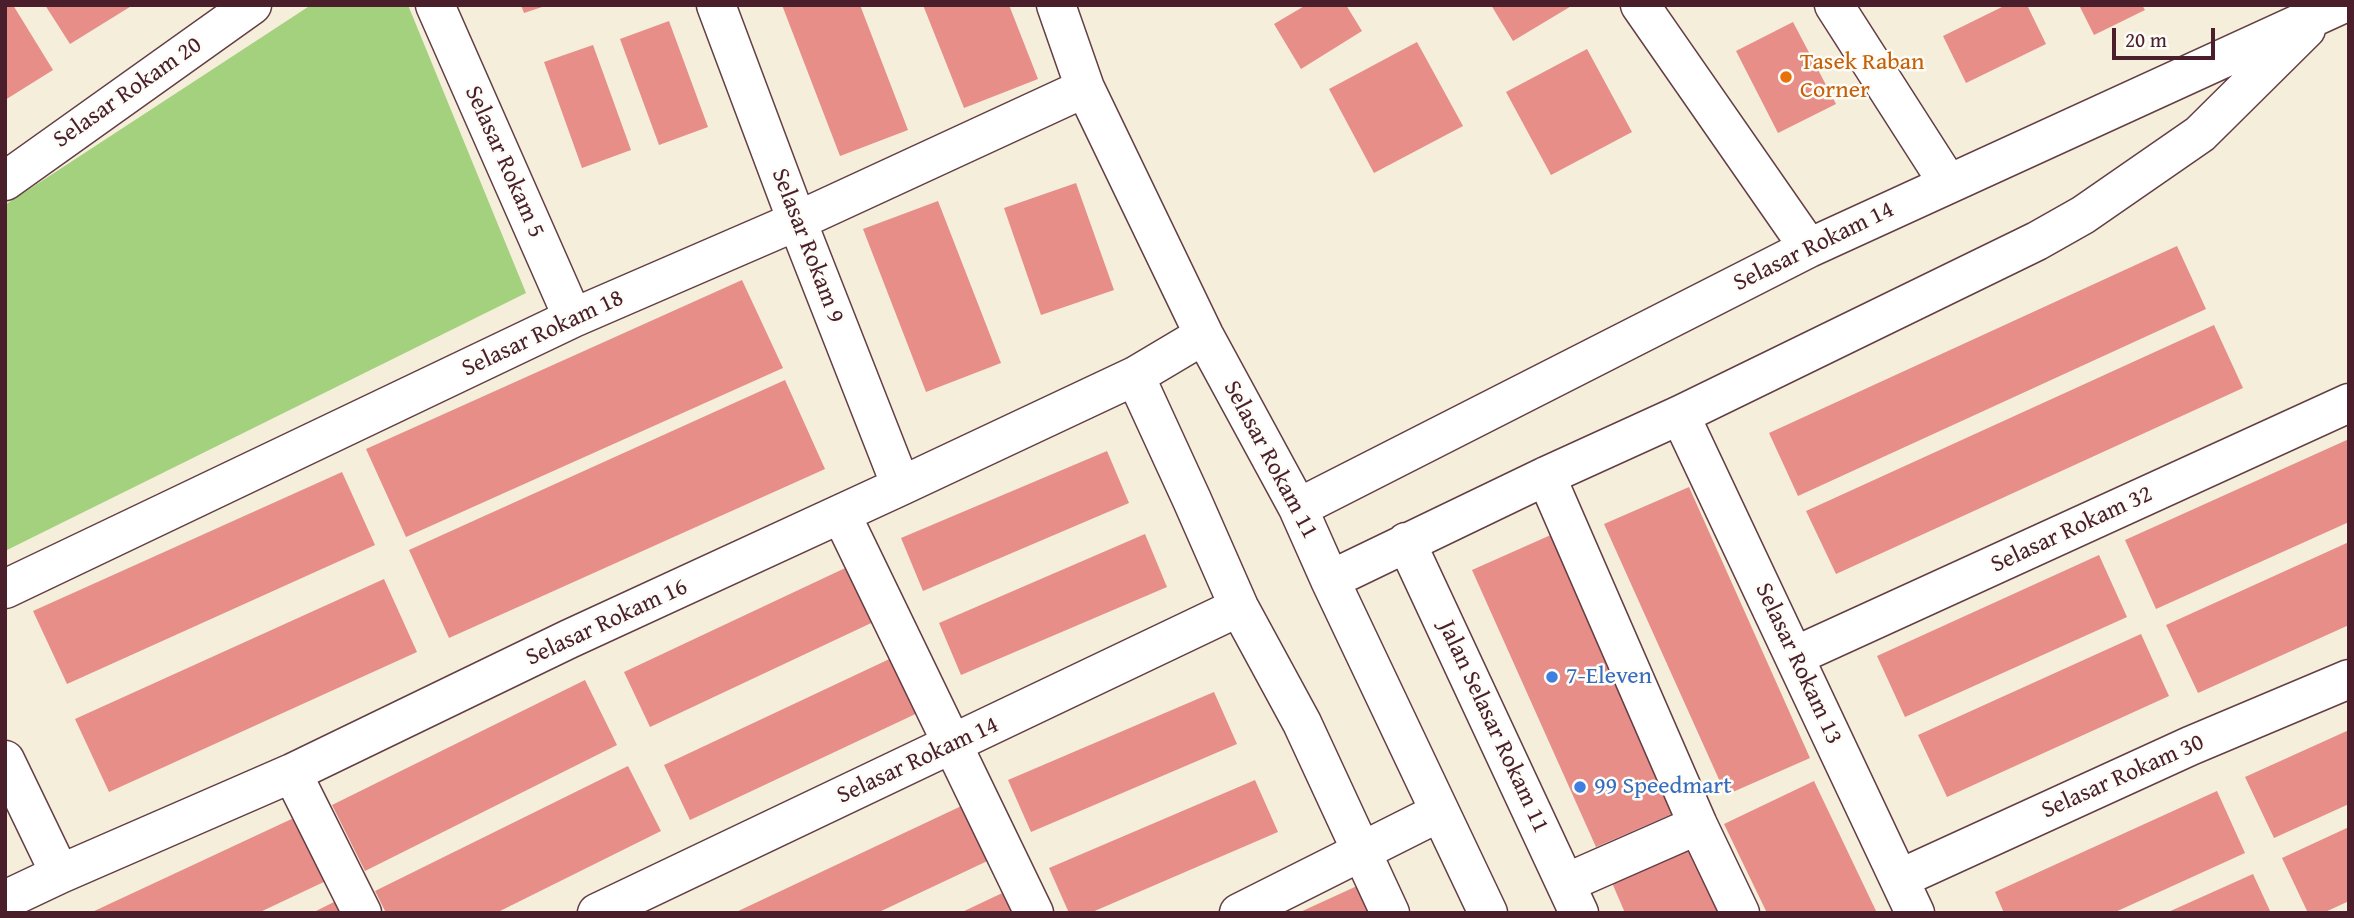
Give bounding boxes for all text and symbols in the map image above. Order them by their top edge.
scale bar [2116,14,2219,58]
text: 20 m [2125,24,2167,55]
street label: Selasar Rokam 20 [48,31,208,155]
place label: Tasek Raban Corner [1800,49,1925,105]
marker: Tasek Raban Corner [1778,69,1794,85]
street label: Selasar Rokam 5 [458,82,550,242]
street label: Selasar Rokam 9 [764,165,850,327]
street label: Selasar Rokam 14 [1729,196,1899,298]
street label: Selasar Rokam 18 [458,284,628,384]
street label: Selasar Rokam 11 [1216,376,1324,544]
street label: Selasar Rokam 32 [1987,480,2157,580]
street label: Selasar Rokam 16 [522,573,692,673]
street label: Selasar Rokam 13 [1748,579,1848,749]
street label: Jalan Selasar Rokam 11 [1431,616,1555,838]
place label: 7-Eleven [1566,663,1652,691]
marker: 7-Eleven [1544,669,1560,685]
street label: Selasar Rokam 14 [833,711,1003,811]
street label: Selasar Rokam 30 [2037,728,2209,826]
place label: 99 Speedmart [1594,773,1732,801]
marker: 99 Speedmart [1572,779,1588,795]

